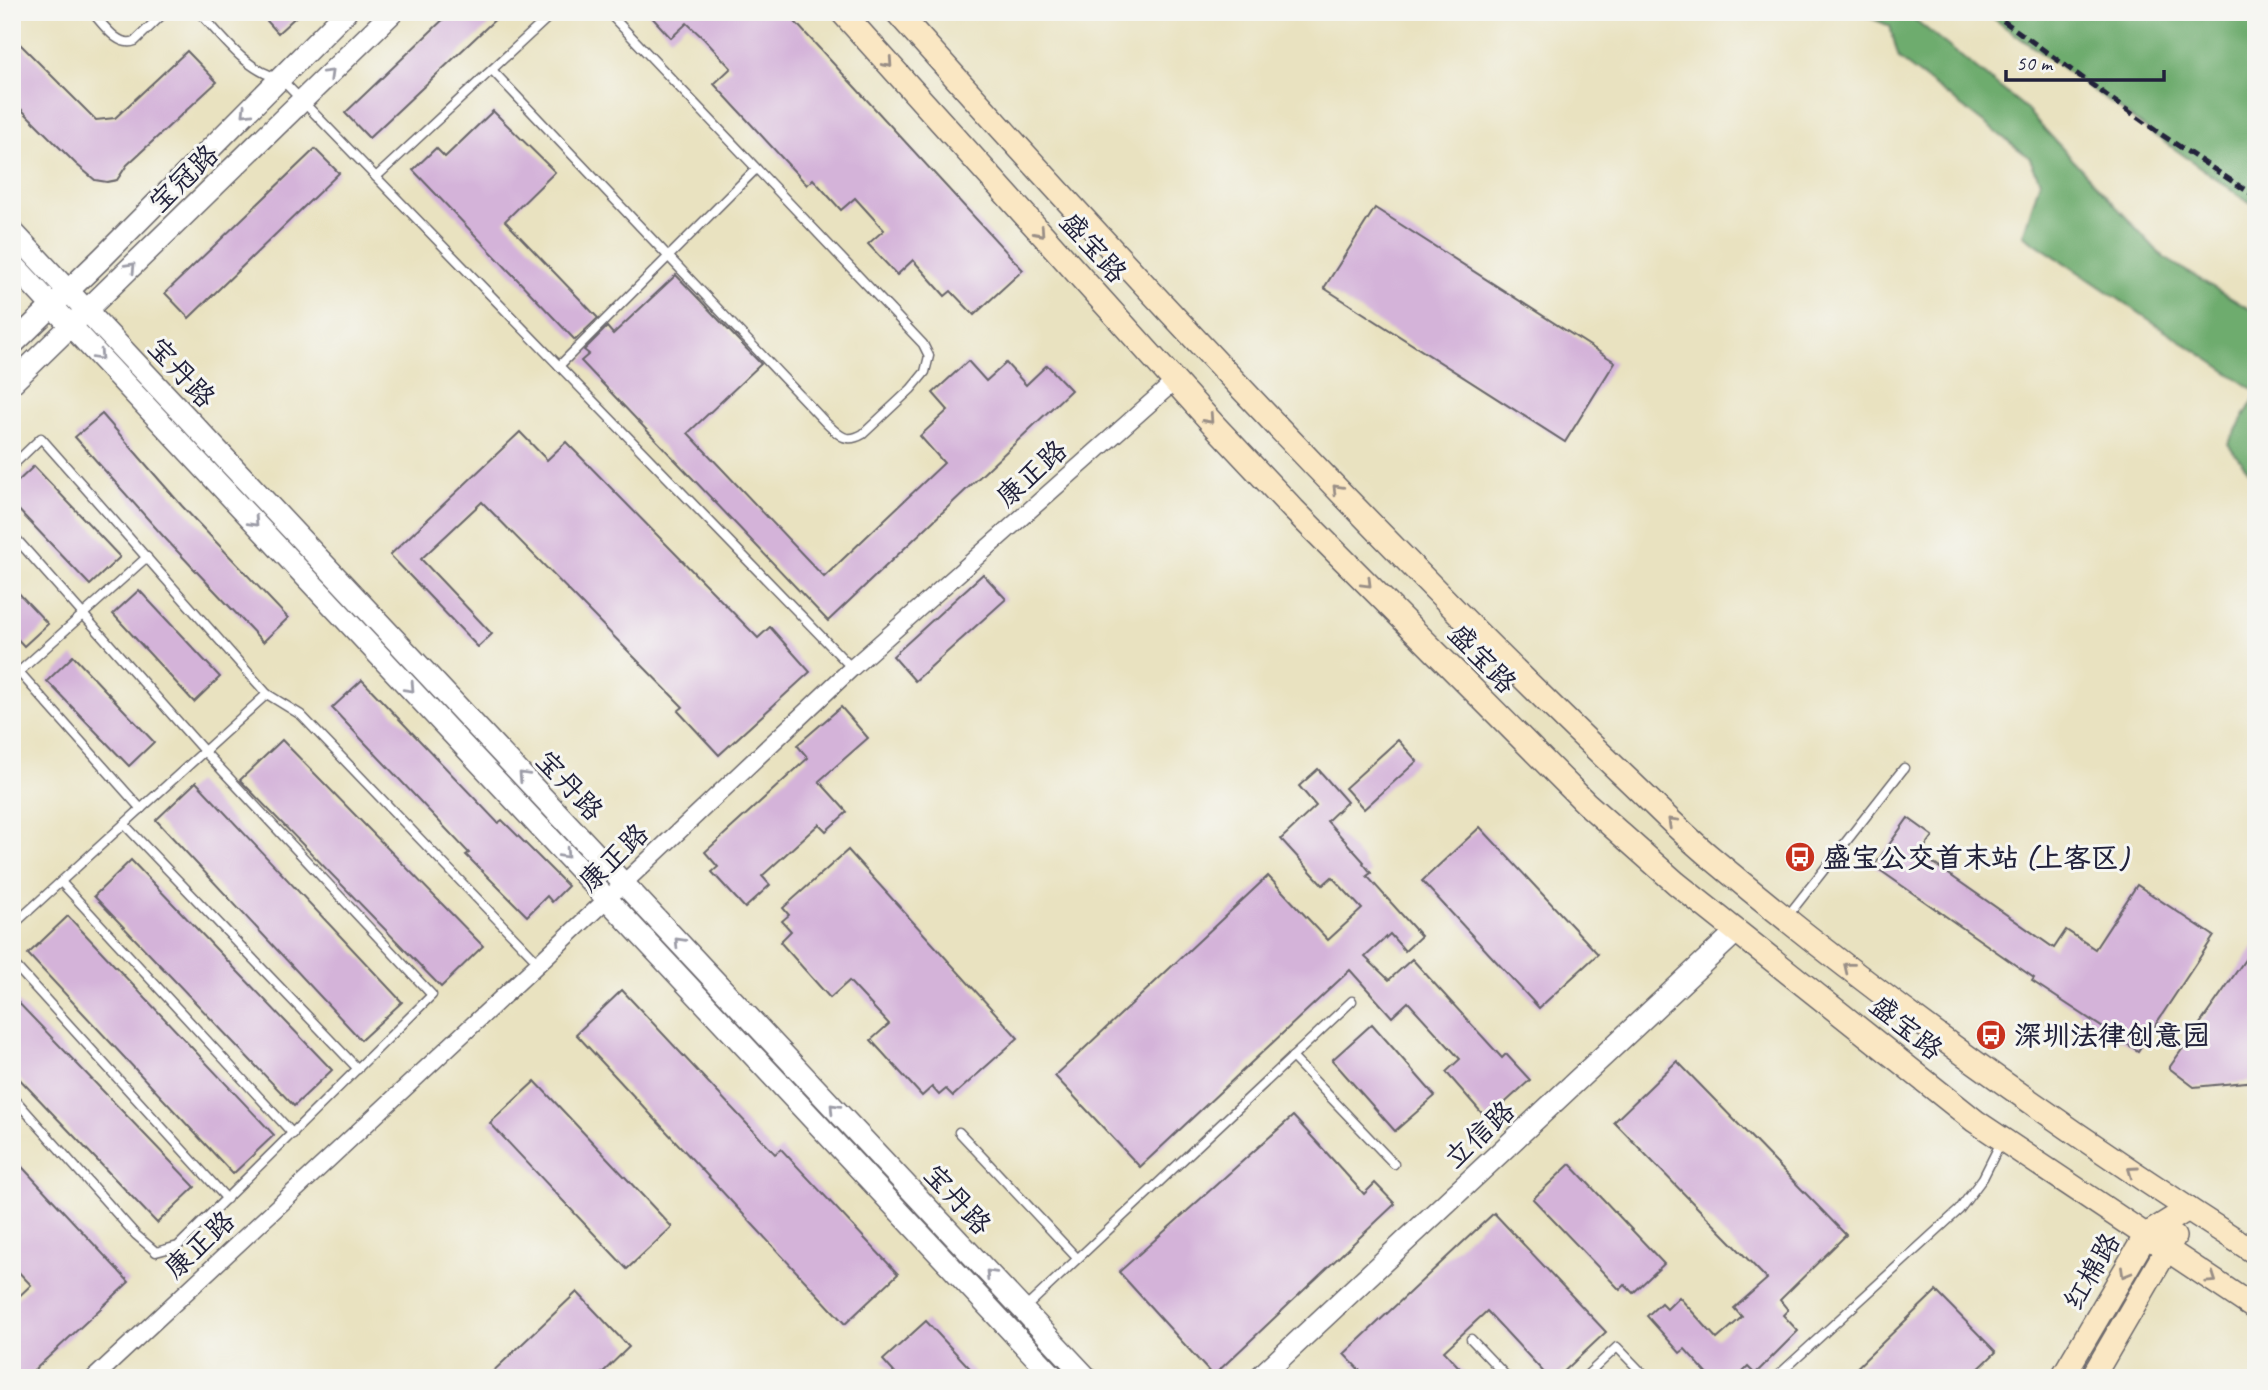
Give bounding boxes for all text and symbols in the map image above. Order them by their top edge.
scale bar [2006,38,2163,82]
text: 50 m [2016,50,2054,76]
one-way arrow [880,55,892,68]
one-way arrow [321,70,334,83]
one-way arrow [242,104,255,117]
street label: 宝冠路 [141,137,226,220]
street label: 盛宝路 [1053,204,1135,290]
one-way arrow [1032,224,1044,237]
one-way arrow [123,263,136,276]
street label: 宝丹路 [140,330,223,415]
one-way arrow [91,348,103,361]
one-way arrow [1201,411,1213,424]
street label: 康正路 [988,432,1074,514]
one-way arrow [1332,484,1345,497]
one-way arrow [246,514,259,527]
one-way arrow [1359,574,1372,587]
street label: 盛宝路 [1441,616,1524,701]
one-way arrow [401,680,414,693]
street label: 宝丹路 [528,743,611,828]
one-way arrow [519,771,531,784]
street label: 康正路 [571,816,656,899]
one-way arrow [1667,817,1680,830]
bus stop icon: 盛宝公交首末站 (上客区) [1783,840,1817,874]
place label: 盛宝公交首末站 (上客区) [1823,840,2130,875]
one-way arrow [557,846,570,859]
one-way arrow [674,937,687,950]
one-way arrow [1843,962,1855,975]
street label: 盛宝路 [1863,987,1950,1067]
bus stop icon: 深圳法律创意园 [1974,1018,2008,1052]
place label: 深圳法律创意园 [2014,1018,2210,1053]
street label: 立信路 [1437,1093,1522,1176]
one-way arrow [830,1103,843,1116]
street label: 宝丹路 [916,1157,999,1242]
one-way arrow [2127,1167,2140,1179]
street label: 康正路 [157,1203,242,1286]
street label: 红棉路 [2055,1226,2128,1316]
one-way arrow [2120,1266,2133,1279]
one-way arrow [986,1269,998,1282]
one-way arrow [2204,1271,2217,1284]

